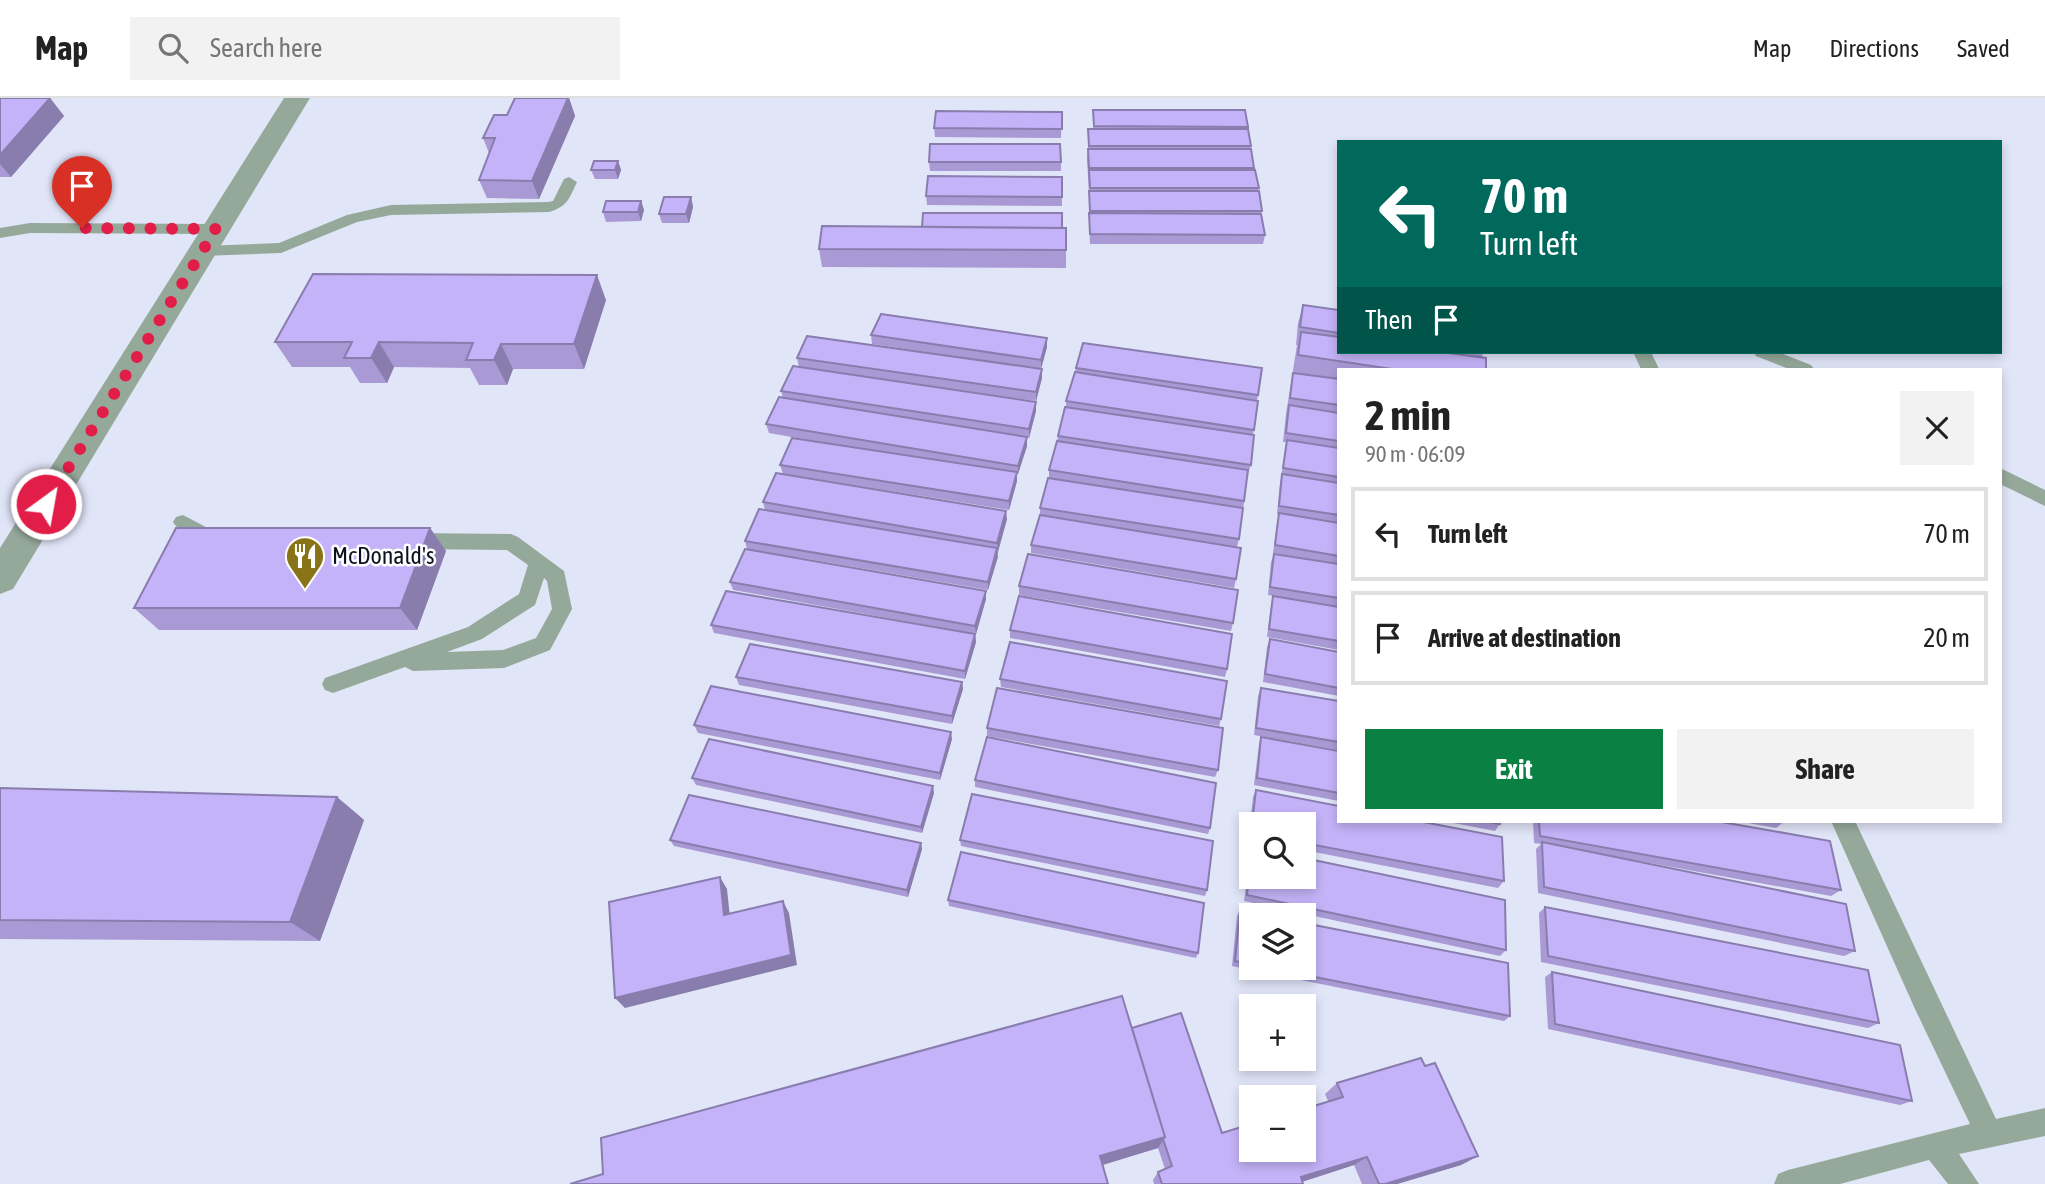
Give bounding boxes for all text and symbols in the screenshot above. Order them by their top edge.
search box [130,17,620,80]
text: Map [35,29,88,67]
icon: search [154,29,192,67]
text: Search here [210,33,322,63]
text: Map [1753,35,1791,62]
text: Directions [1829,35,1919,62]
text: Saved [1957,35,2010,62]
pin [52,156,112,228]
icon: arrive [63,167,101,205]
text: 70 m [1480,167,1568,223]
icon: left [1365,168,1456,259]
text: Turn left [1480,225,1578,262]
icon: arrive [1427,301,1465,339]
text: Then [1365,305,1413,335]
text: 2 min [1365,391,1451,439]
button: close [1900,391,1974,465]
text: 90 m · 06:09 [1365,441,1465,467]
position arrow [9,467,83,541]
icon: left [1369,515,1407,553]
text: Turn left [1428,519,1508,549]
text: 70 m [1923,519,1970,549]
restaurant icon: McDonald's [284,535,326,590]
place label: McDonald's [332,542,434,569]
icon: arrive [1369,619,1407,657]
text: Arrive at destination [1428,623,1621,653]
text: 20 m [1923,623,1970,653]
button: Exit [1365,729,1663,809]
button: Share [1677,729,1974,809]
map controls [1239,812,1316,1162]
button: search [1239,812,1316,889]
button: layers [1239,903,1316,980]
button: + [1239,994,1316,1071]
button: − [1239,1085,1316,1162]

